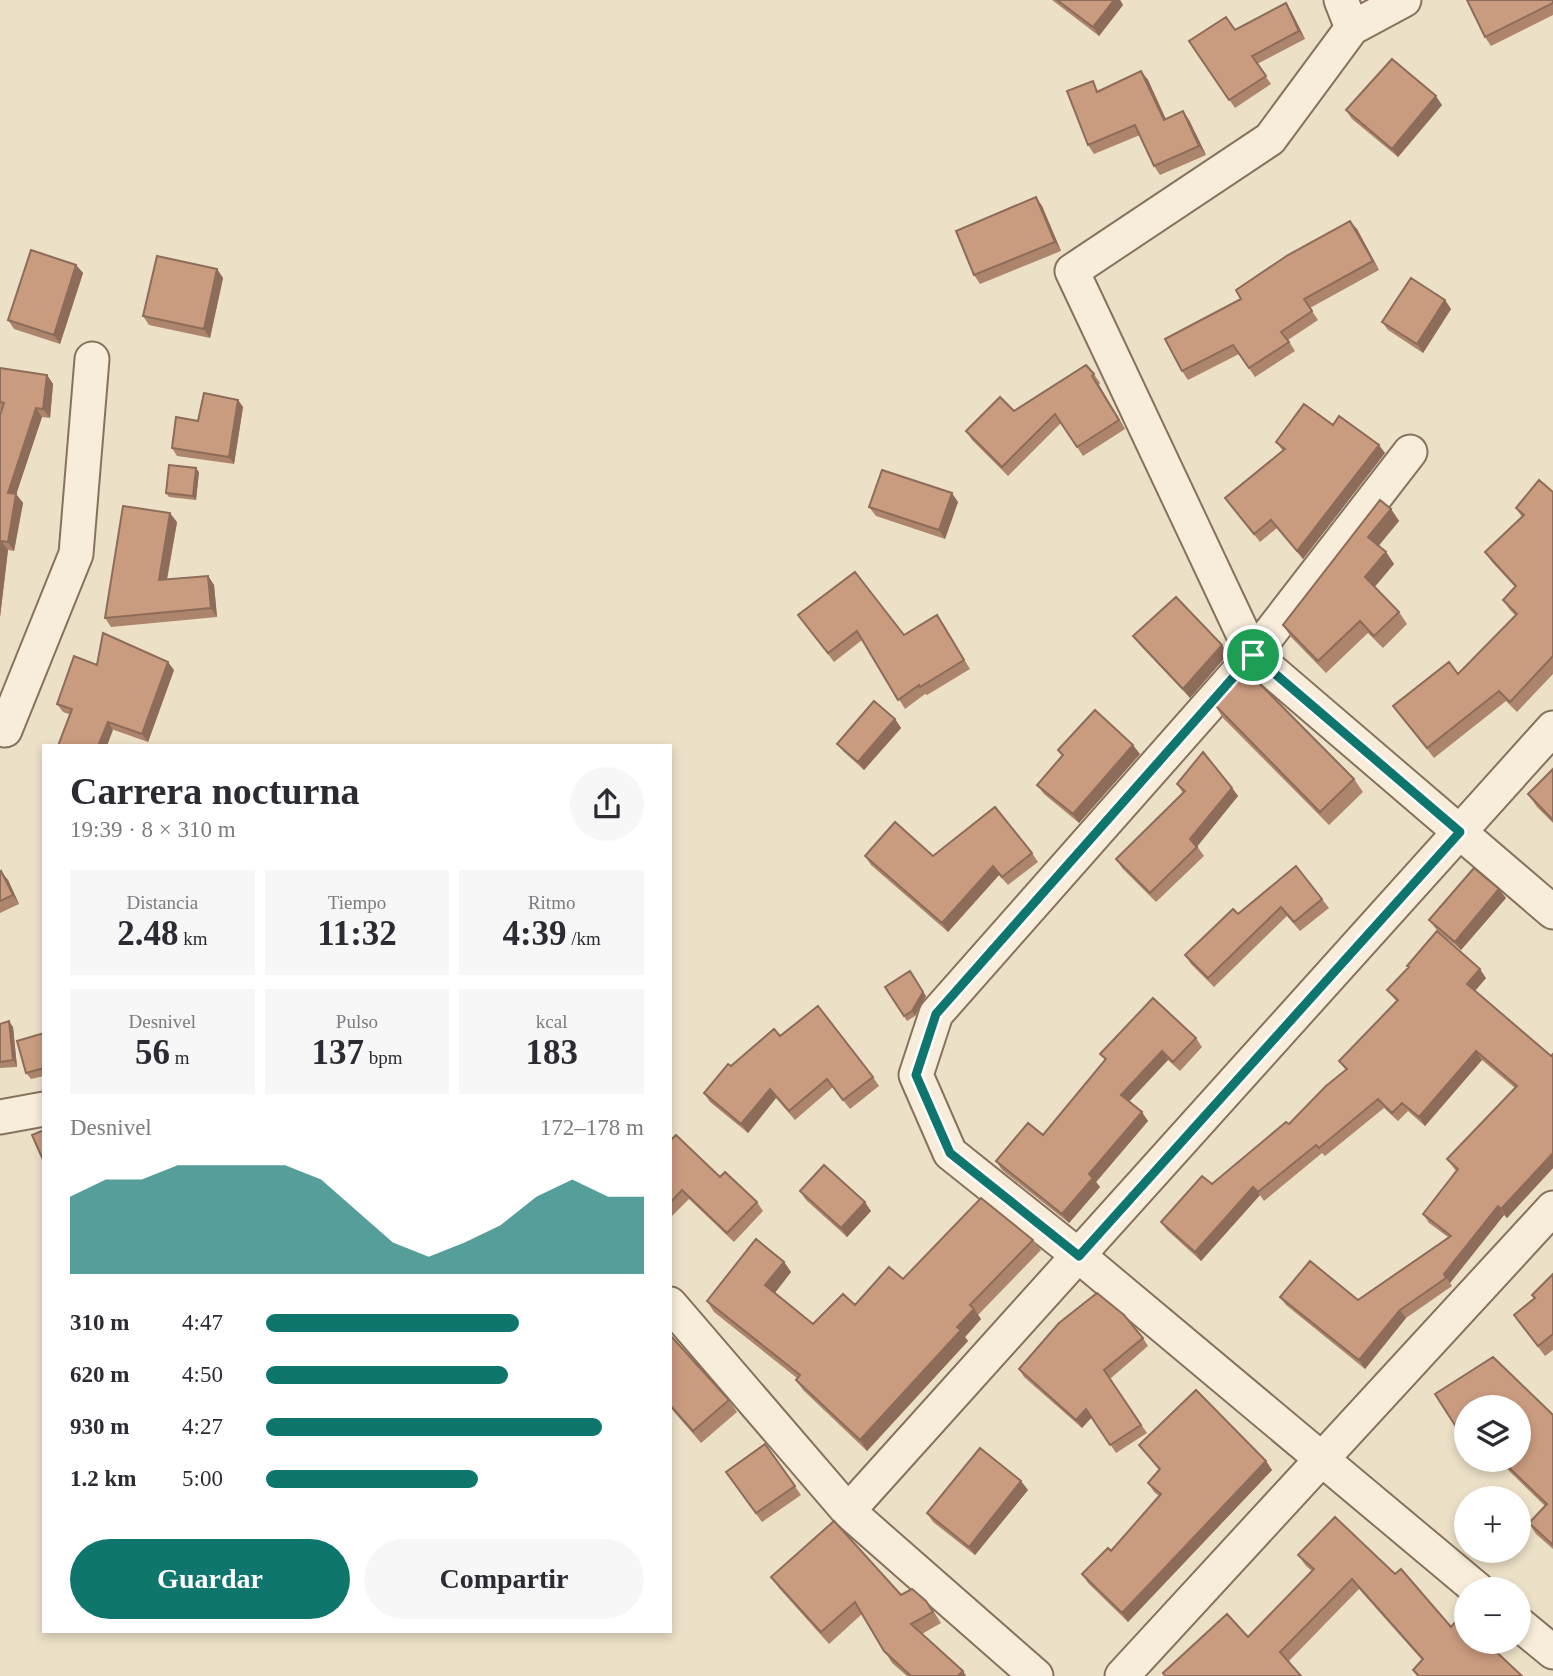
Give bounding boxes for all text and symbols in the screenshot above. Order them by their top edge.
pin [1223,625,1283,685]
icon: arrive [1234,636,1272,674]
button: share [570,767,644,841]
text: Carrera nocturna [70,770,360,812]
text: 19:39 · 8 × 310 m [70,817,236,842]
text: Distancia [126,892,198,913]
text: Tiempo [328,892,386,913]
text: Ritmo [528,892,575,913]
text: 2.48 [117,914,178,953]
text: 11:32 [317,914,397,953]
text: 4:39 [502,914,567,953]
text: km [178,928,207,949]
text: /km [567,928,601,949]
text: Desnivel [129,1011,196,1032]
text: Pulso [336,1011,378,1032]
text: kcal [536,1011,567,1032]
text: 56 [135,1033,170,1072]
text: 137 [311,1033,364,1072]
text: 183 [525,1033,578,1072]
text: m [170,1047,190,1068]
text: bpm [364,1047,403,1068]
text: Desnivel [70,1115,152,1140]
text: 172–178 m [540,1115,644,1140]
text: 310 m [70,1310,129,1335]
text: 4:47 [182,1310,223,1335]
text: 620 m [70,1362,129,1387]
text: 4:50 [182,1362,223,1387]
map controls [1454,1395,1531,1654]
button: layers [1454,1395,1531,1472]
text: 930 m [70,1414,129,1439]
text: 4:27 [182,1414,223,1439]
text: 1.2 km [70,1466,136,1491]
text: 5:00 [182,1466,223,1491]
button: + [1454,1486,1531,1563]
button: Guardar [70,1539,350,1619]
button: Compartir [364,1539,644,1619]
button: − [1454,1577,1531,1654]

